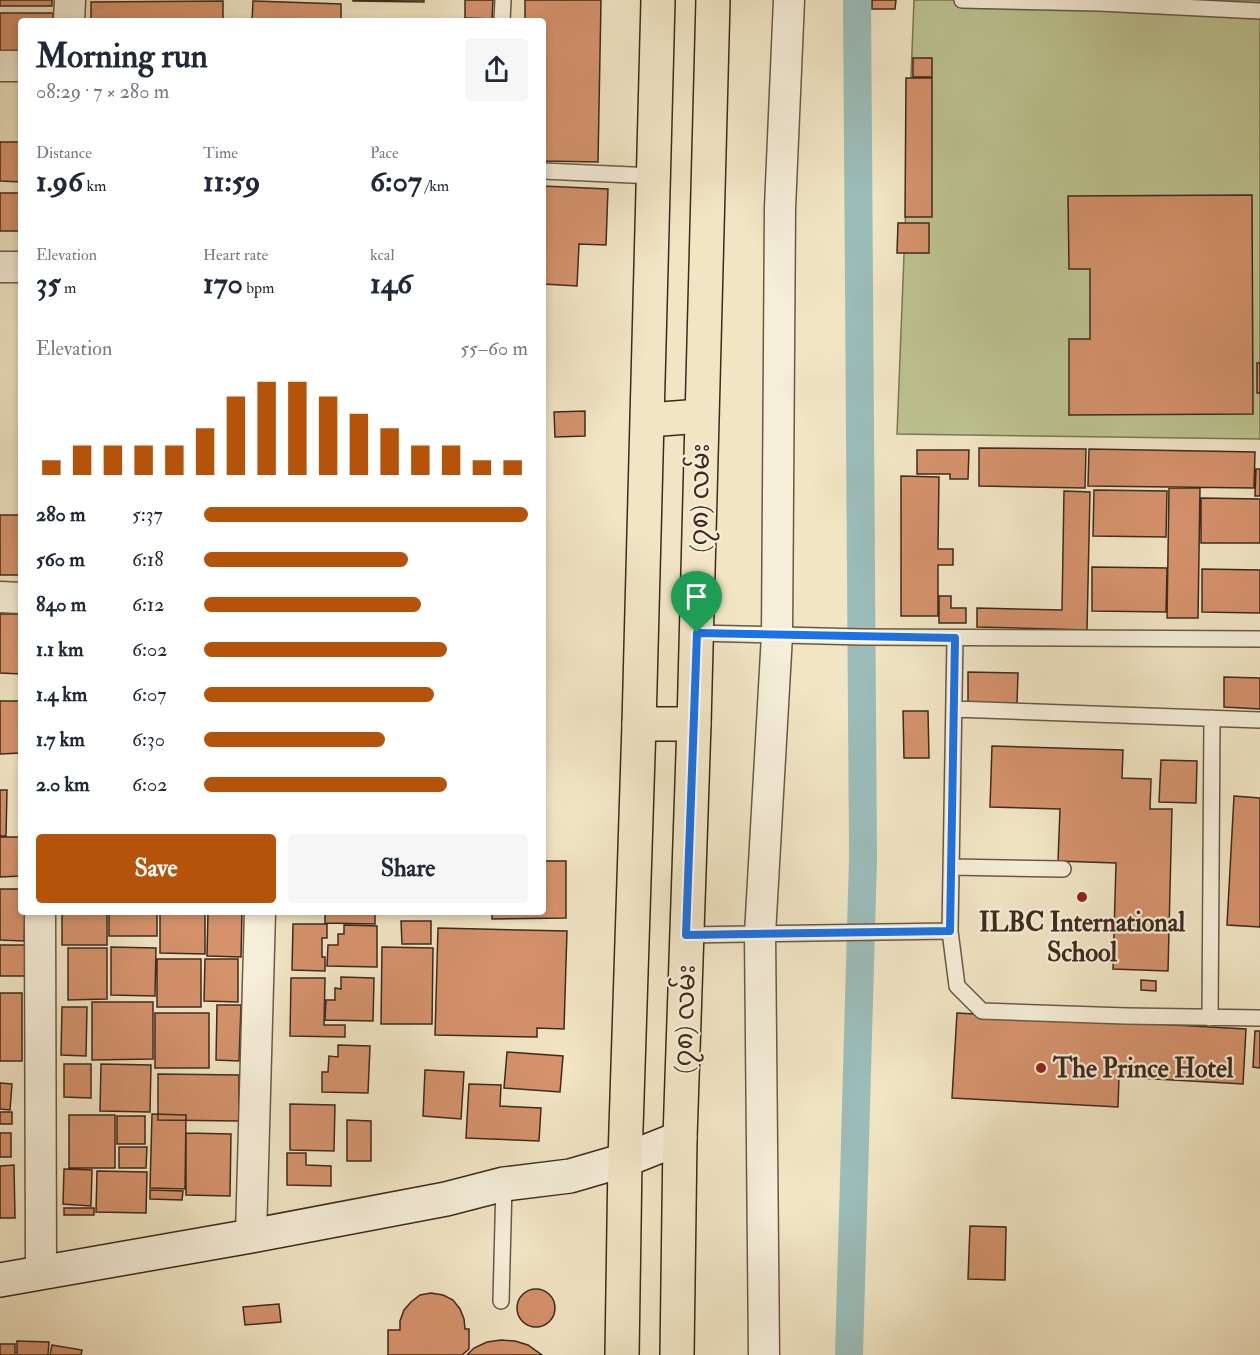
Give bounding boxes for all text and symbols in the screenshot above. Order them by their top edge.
text: Morning run [36,36,208,77]
button: share [465,38,528,101]
text: 08:29 · 7 × 280 m [36,79,169,104]
text: Distance [36,143,92,163]
text: Time [203,143,238,163]
text: Pace [370,143,399,163]
text: 1.96 [36,163,83,200]
text: 11:59 [203,163,260,200]
text: 6:07 [370,163,422,200]
text: km [83,176,106,196]
text: /km [422,176,449,196]
text: Elevation [36,245,97,265]
text: Heart rate [203,245,268,265]
text: kcal [370,245,395,265]
text: 35 [36,265,61,302]
text: 170 [203,265,243,302]
text: 146 [370,265,412,302]
text: m [61,278,76,298]
text: bpm [243,278,275,298]
text: Elevation [36,336,112,361]
text: 55–60 m [460,336,528,361]
street label: (၇၈) လမ်း [681,443,721,553]
text: 280 m [36,502,86,527]
text: 5:37 [132,502,163,527]
text: 560 m [36,547,85,572]
text: 6:18 [132,547,164,572]
pin [671,571,722,633]
icon: arrive [680,580,713,613]
text: 840 m [36,592,86,617]
text: 6:12 [132,592,164,617]
text: 1.1 km [36,637,83,662]
text: 6:02 [132,637,167,662]
text: 1.4 km [36,682,87,707]
text: 6:07 [132,682,166,707]
text: 1.7 km [36,727,85,752]
text: 6:30 [132,727,165,752]
text: 2.0 km [36,772,90,797]
text: 6:02 [132,772,167,797]
button: Save [36,834,276,903]
button: Share [288,834,528,903]
marker: ILBC International School [1075,890,1089,904]
place label: ILBC International School [979,907,1185,969]
street label: (၇၈) လမ်း [665,964,707,1074]
place label: The Prince Hotel [1052,1053,1234,1085]
marker: The Prince Hotel [1034,1061,1048,1075]

